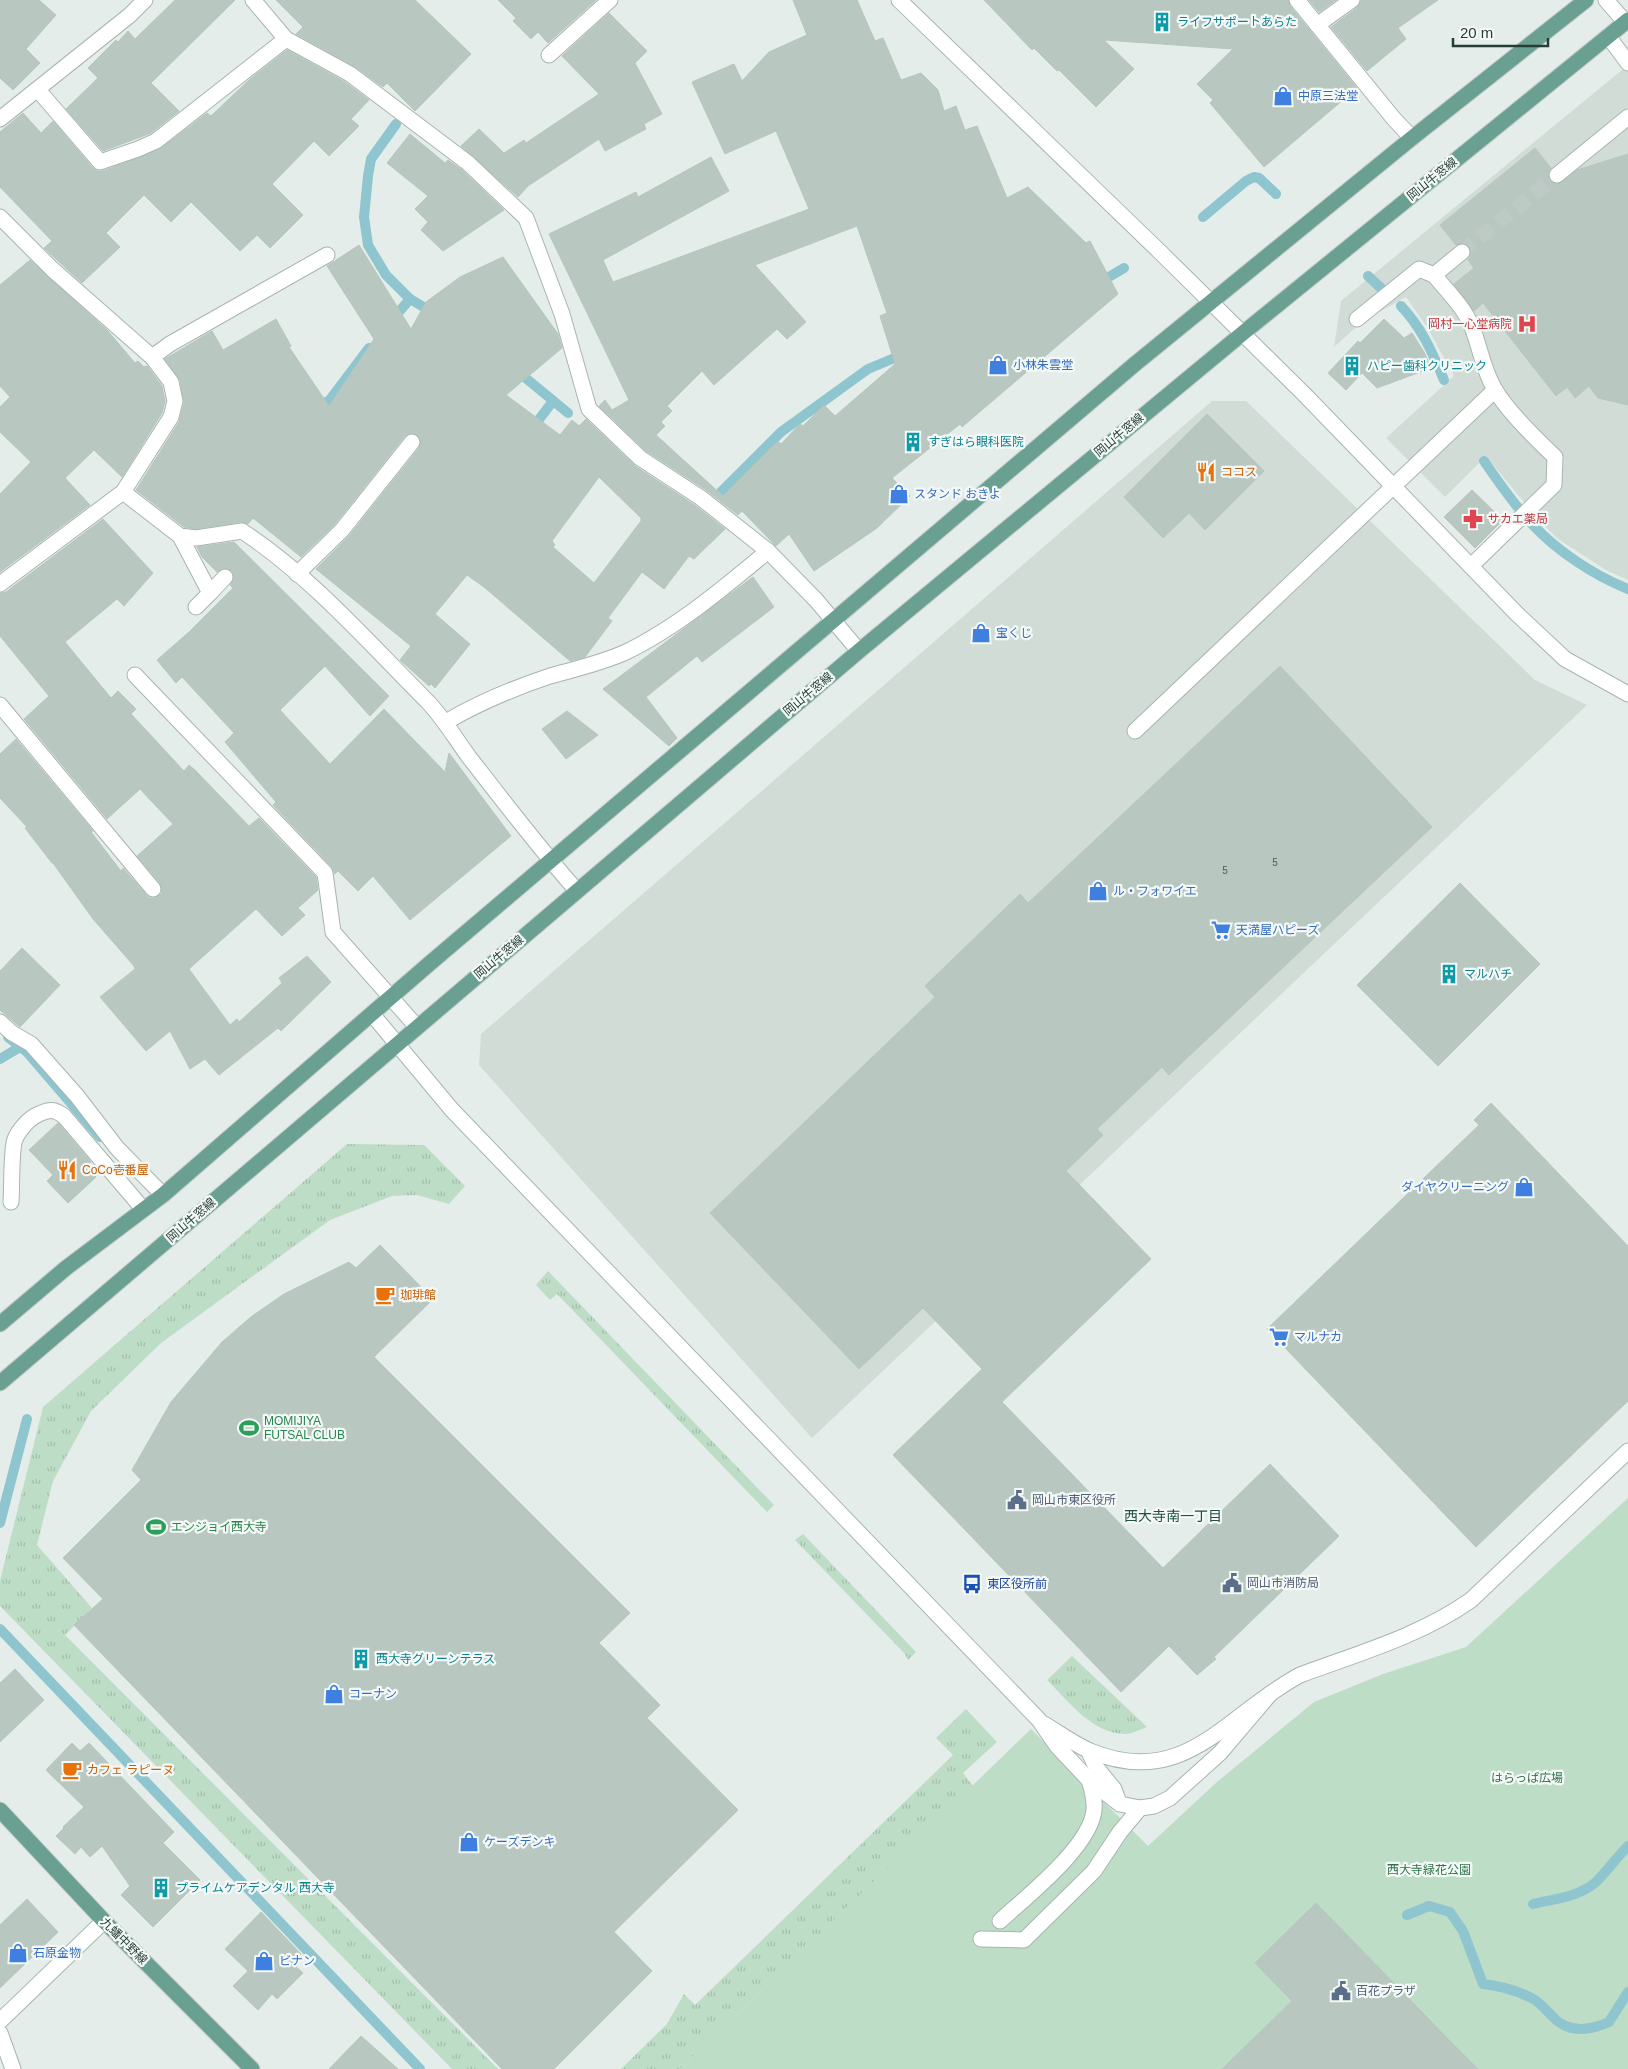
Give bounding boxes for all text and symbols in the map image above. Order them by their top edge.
building icon: ライフサポートあらた [1151,11,1173,33]
place label: ライフサポートあらた [1177,15,1297,29]
scale bar [1453,15,1548,47]
text: 20 m [1460,24,1493,41]
shop icon: 中原三法堂 [1272,85,1294,107]
place label: 中原三法堂 [1298,89,1358,103]
street label: 岡山牛窓線 [1404,155,1460,203]
hospital icon: 岡村一心堂病院 [1516,313,1538,335]
place label: 岡村一心堂病院 [1428,317,1512,331]
shop icon: 小林朱雲堂 [987,354,1009,376]
building icon: ハピー歯科クリニック [1341,355,1363,377]
place label: 小林朱雲堂 [1013,358,1073,372]
place label: ハピー歯科クリニック [1367,359,1487,373]
street label: 岡山牛窓線 [1092,410,1146,460]
building icon: すぎはら眼科医院 [902,431,924,453]
place label: すぎはら眼科医院 [928,435,1024,449]
restaurant icon: ココス [1195,461,1217,483]
place label: ココス [1221,465,1257,479]
shop icon: スタンド おきよ [888,483,910,505]
place label: スタンド おきよ [914,487,1001,501]
pharmacy icon: サカエ薬局 [1462,508,1484,530]
place label: サカエ薬局 [1488,512,1548,526]
shop icon: 宝くじ [970,622,992,644]
place label: 宝くじ [996,626,1032,640]
street label: 岡山牛窓線 [781,669,835,719]
house number: 5 [1272,857,1278,868]
house number: 5 [1222,865,1228,876]
shop icon: ル・フォワイエ [1087,880,1109,902]
place label: ル・フォワイエ [1113,884,1197,898]
supermarket icon: 天満屋ハピーズ [1210,919,1232,941]
place label: 天満屋ハピーズ [1236,923,1319,937]
street label: 岡山牛窓線 [472,932,526,982]
building icon: マルハチ [1438,963,1460,985]
place label: マルハチ [1464,967,1512,981]
restaurant icon: CoCo壱番屋 [56,1159,78,1181]
place label: CoCo壱番屋 [82,1163,149,1177]
shop icon: ダイヤクリーニング [1513,1176,1535,1198]
place label: ダイヤクリーニング [1401,1180,1509,1194]
street label: 岡山牛窓線 [164,1195,218,1245]
cafe icon: 珈琲館 [374,1284,396,1306]
place label: 珈琲館 [400,1288,436,1302]
supermarket icon: マルナカ [1268,1326,1290,1348]
place label: マルナカ [1294,1330,1342,1344]
place label: MOMIJIYA FUTSAL CLUB [264,1414,345,1442]
sports icon: MOMIJIYA FUTSAL CLUB [238,1417,260,1439]
public building icon: 岡山市東区役所 [1006,1489,1028,1511]
place label: 岡山市東区役所 [1032,1493,1116,1507]
district label: 西大寺南一丁目 [1124,1508,1222,1524]
sports icon: エンジョイ西大寺 [145,1516,167,1538]
place label: エンジョイ西大寺 [171,1520,267,1534]
public building icon: 岡山市消防局 [1221,1572,1243,1594]
bus stop icon: 東区役所前 [961,1573,983,1595]
place label: 岡山市消防局 [1247,1576,1319,1590]
place label: 東区役所前 [987,1577,1047,1591]
building icon: 西大寺グリーンテラス [350,1648,372,1670]
place label: 西大寺グリーンテラス [376,1652,495,1666]
shop icon: コーナン [323,1683,345,1705]
place label: コーナン [349,1687,397,1701]
cafe icon: カフェ ラピーヌ [61,1759,83,1781]
place label: カフェ ラピーヌ [87,1763,174,1777]
park label: はらっぱ広場 [1491,1771,1563,1785]
shop icon: ケーズデンキ [458,1831,480,1853]
place label: ケーズデンキ [484,1835,555,1849]
park label: 西大寺緑花公園 [1387,1863,1471,1877]
building icon: プライムケアデンタル 西大寺 [150,1877,172,1899]
place label: プライムケアデンタル 西大寺 [176,1881,335,1895]
street label: 九蟠中野線 [98,1915,150,1967]
shop icon: 石原金物 [7,1942,29,1964]
place label: 石原金物 [33,1946,81,1960]
shop icon: ビナン [253,1950,275,1972]
place label: ビナン [279,1954,315,1968]
public building icon: 百花プラザ [1330,1980,1352,2002]
place label: 百花プラザ [1356,1984,1416,1998]

